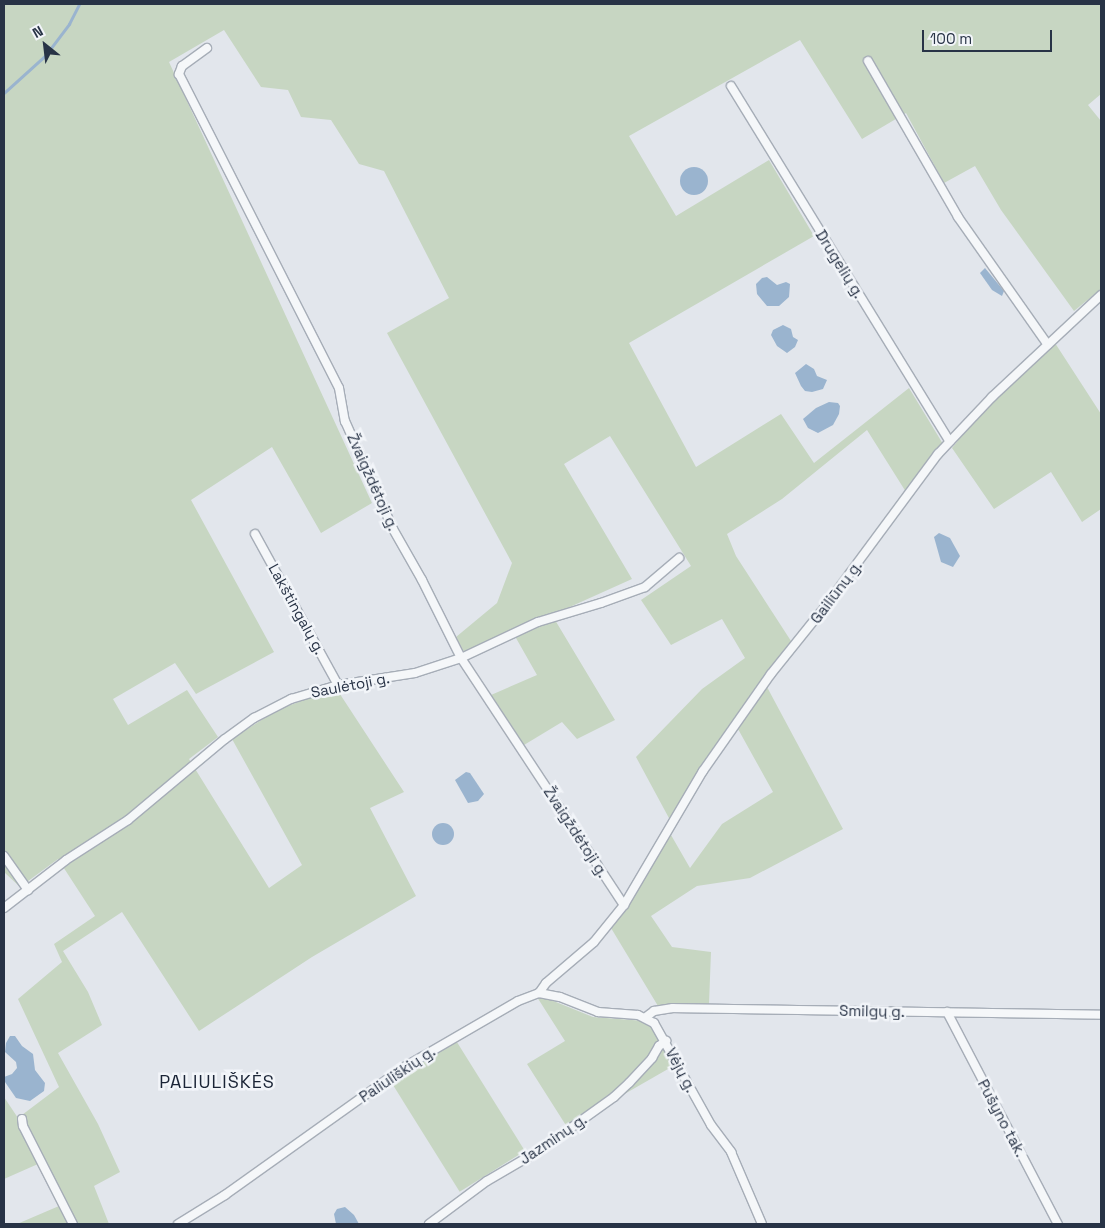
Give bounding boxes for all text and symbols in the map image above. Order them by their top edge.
north arrow [20,20,70,70]
scale bar [925,20,1055,52]
text: N [29,22,46,42]
text: 100 m [930,29,972,48]
street label: Drugelių g. [812,227,868,301]
street label: Žvaigždėtoji g. [344,431,402,533]
street label: Gailiūnų g. [806,557,866,627]
street label: Lakštingalų g. [265,561,329,657]
street label: Saulėtoji g. [309,669,391,701]
street label: Žvaigždėtoji g. [540,783,612,881]
street label: Smilgų g. [839,1001,905,1021]
street label: Paliuliškių g. [356,1042,438,1106]
street label: Vėjų g. [662,1045,700,1095]
district label: PALIULIŠKĖS [158,1071,276,1093]
street label: Pušyno tak. [974,1076,1030,1160]
street label: Jazminų g. [516,1110,590,1168]

